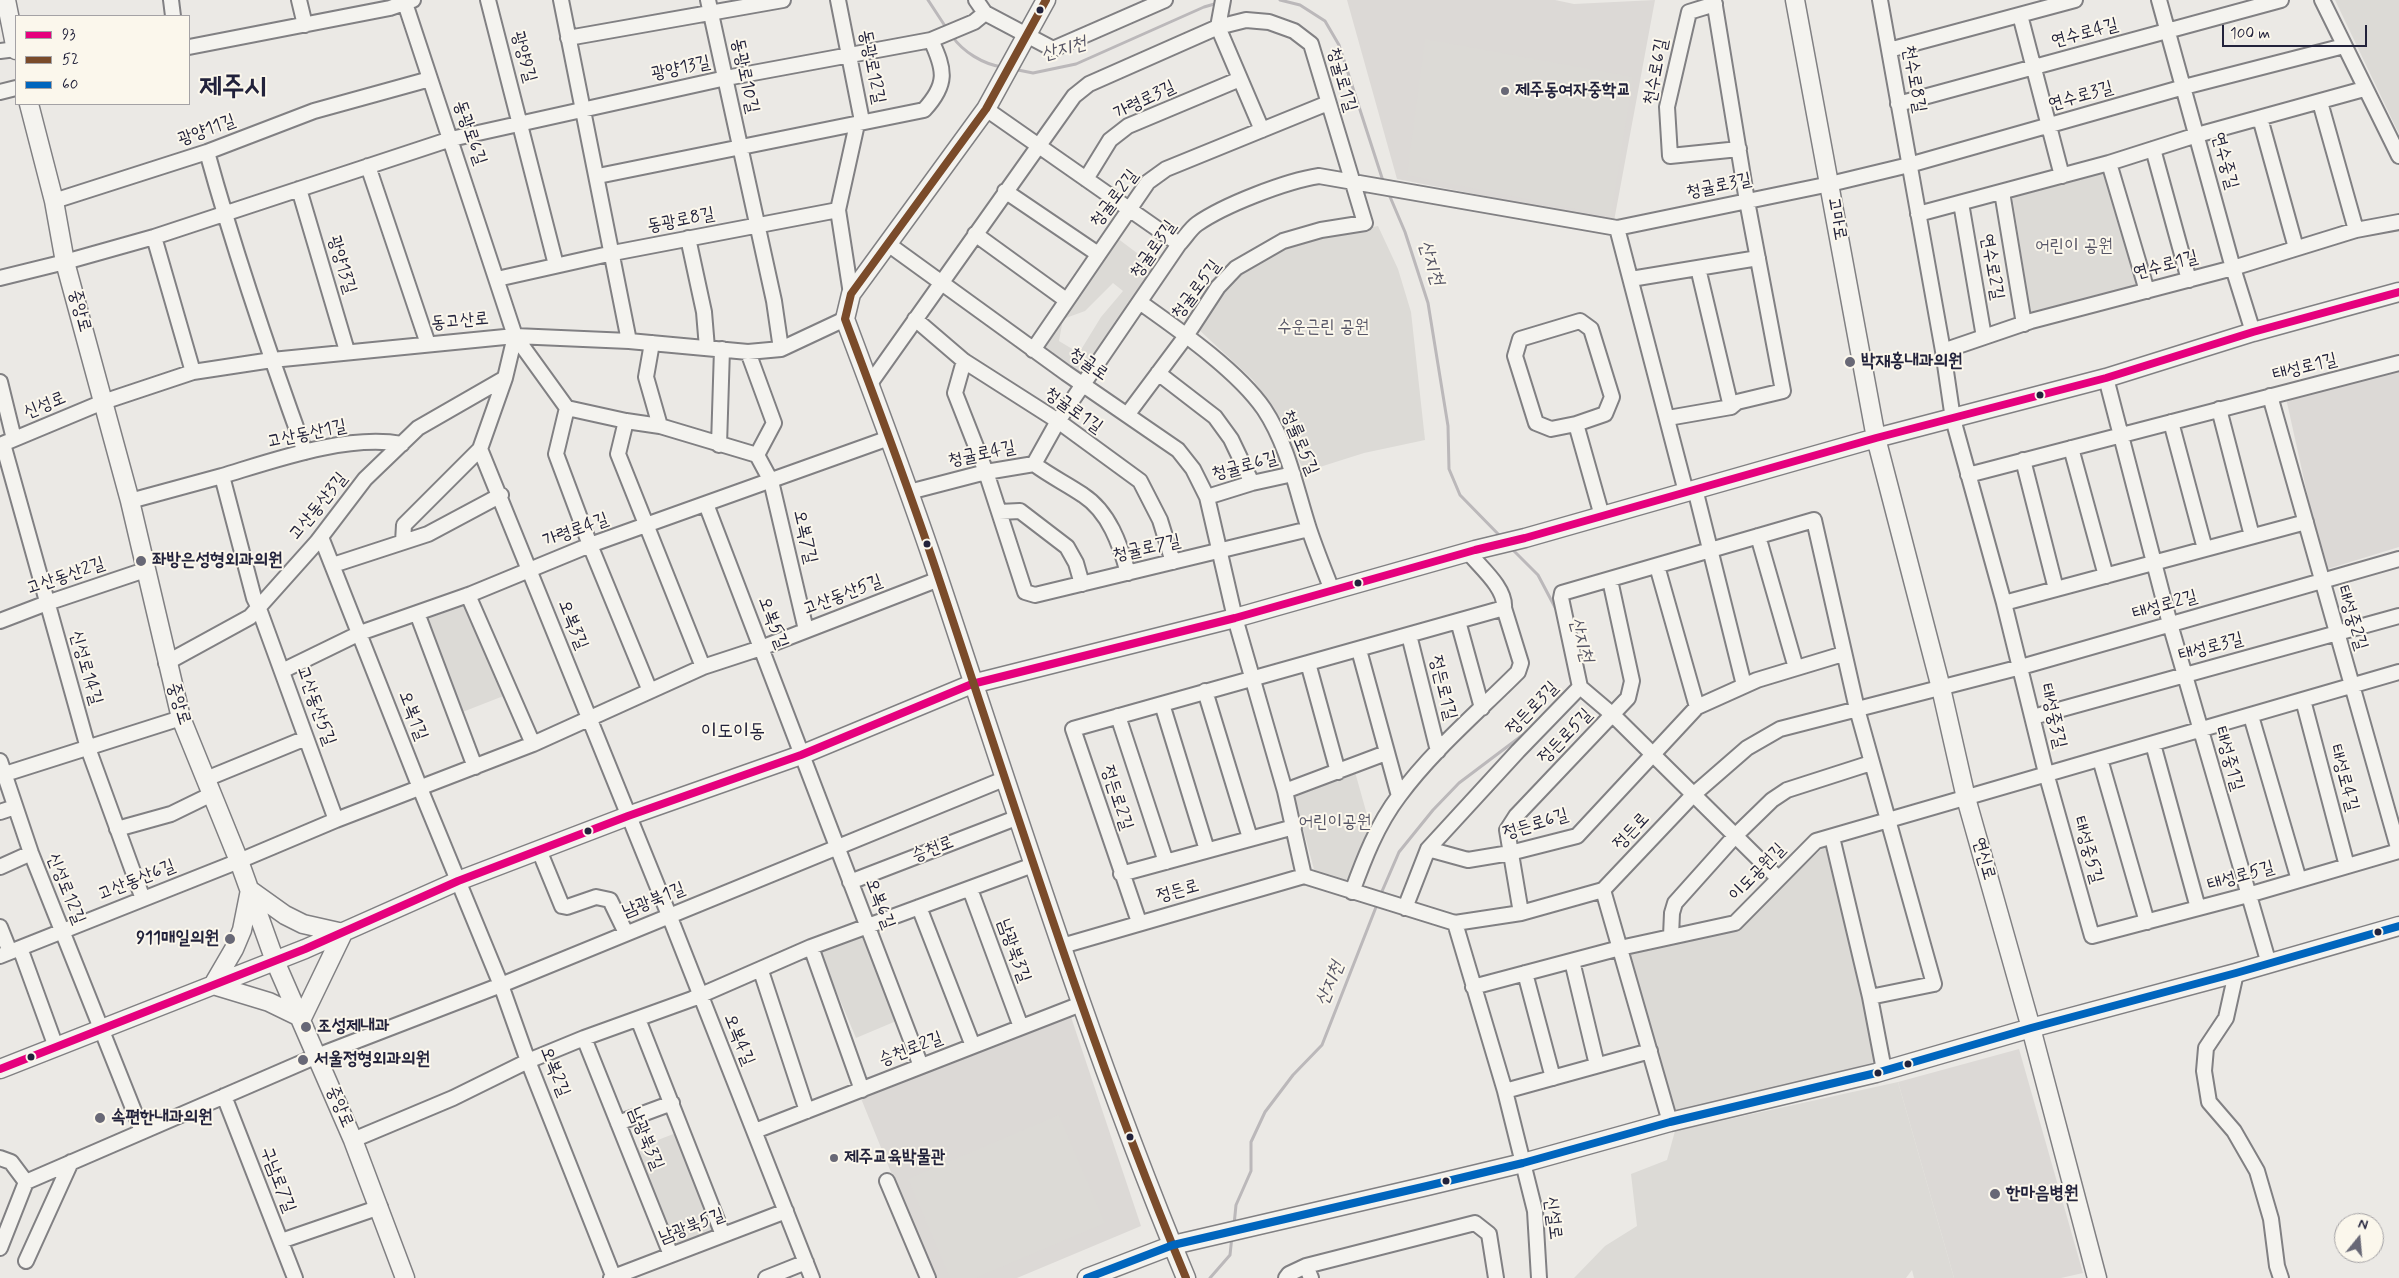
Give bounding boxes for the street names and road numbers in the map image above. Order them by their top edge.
street label: 연수로4길 [2049,15,2121,53]
street label: 동광로12길 [853,28,889,106]
street label: 광양9길 [506,29,540,85]
street label: 동광로10길 [726,37,762,115]
street label: 천수로6길 [1640,37,1674,107]
street label: 천수로8길 [1896,44,1930,114]
street label: 청귤로1길 [1322,45,1360,115]
street label: 광양13길 [650,52,712,86]
street label: 가령로3길 [1111,77,1179,125]
street label: 연수로3길 [2046,78,2116,116]
street label: 동광로6길 [448,98,490,168]
street label: 광양11길 [175,111,239,151]
street label: 연수중길 [2206,130,2242,192]
street label: 청귤로2길 [1086,166,1144,232]
street label: 청귤로3길 [1684,170,1754,204]
street label: 고마로 [1822,196,1850,242]
street label: 동광로8길 [646,204,716,238]
street label: 청귤로3길 [1126,217,1182,283]
street label: 연수로2길 [1975,232,2007,302]
street label: 광양13길 [322,233,360,297]
street label: 연수로1길 [2131,247,2201,285]
street label: 청귤로5길 [1168,256,1226,324]
street label: 중앙로 [63,287,95,335]
street label: 동고산로 [430,309,490,335]
street label: 청귤로 [1064,344,1112,386]
street label: 태성로1길 [2270,350,2340,386]
street label: 청귤로1길 [1040,383,1106,439]
street label: 신성로 [21,388,69,424]
street label: 청률로5길 [1276,407,1322,479]
street label: 고산동산1길 [265,416,349,454]
street label: 청귤로4길 [946,437,1018,473]
street label: 청귤로6길 [1210,448,1280,486]
street label: 고산동산3길 [285,469,353,545]
street label: 오복7길 [787,508,821,566]
street label: 가령로4길 [540,509,612,553]
street label: 청귤로7길 [1111,531,1183,567]
street label: 고산동산2길 [24,554,108,600]
street label: 고산동산5길 [800,571,886,621]
street label: 태성중2길 [2331,583,2371,653]
street label: 태성로2길 [2130,586,2200,626]
street label: 오복5길 [752,594,792,652]
street label: 오복3길 [552,597,592,653]
street label: 신성로14길 [64,628,106,708]
street label: 태성로3길 [2176,629,2246,667]
street label: 정든로1길 [1424,653,1460,723]
street label: 고산동산5길 [291,663,339,749]
street label: 정든로3길 [1502,678,1564,740]
street label: 중앙로 [161,680,195,728]
street label: 태성중3길 [2034,681,2070,751]
street label: 오복1길 [393,688,431,744]
street label: 정든로5길 [1534,705,1598,769]
street label: 태성중1길 [2209,724,2247,794]
street label: 태성로4길 [2324,742,2362,814]
street label: 정든로2길 [1095,763,1137,833]
street label: 정든로6길 [1501,805,1571,845]
street label: 정든로 [1609,809,1655,855]
street label: 태성중5길 [2067,814,2107,886]
street label: 승천로 [909,832,957,868]
street label: 연신로 [1967,835,1999,883]
street label: 이도공원길 [1725,839,1791,907]
street label: 신성로12길 [41,850,89,928]
street label: 고산동산6길 [95,856,179,906]
street label: 태성로5길 [2205,857,2277,897]
street label: 오복6길 [859,876,899,932]
street label: 정든로 [1154,876,1202,908]
street label: 남광북1길 [619,879,689,923]
street label: 남광북3길 [992,916,1034,986]
street label: 오복4길 [718,1011,758,1069]
street label: 승천로2길 [876,1028,946,1072]
street label: 오복2길 [534,1044,574,1100]
street label: 중앙로 [321,1083,357,1131]
street label: 남광북3길 [623,1104,667,1174]
street label: 구남로7길 [255,1144,299,1216]
street label: 신설로 [1539,1195,1565,1241]
street label: 남광북5길 [656,1205,728,1249]

